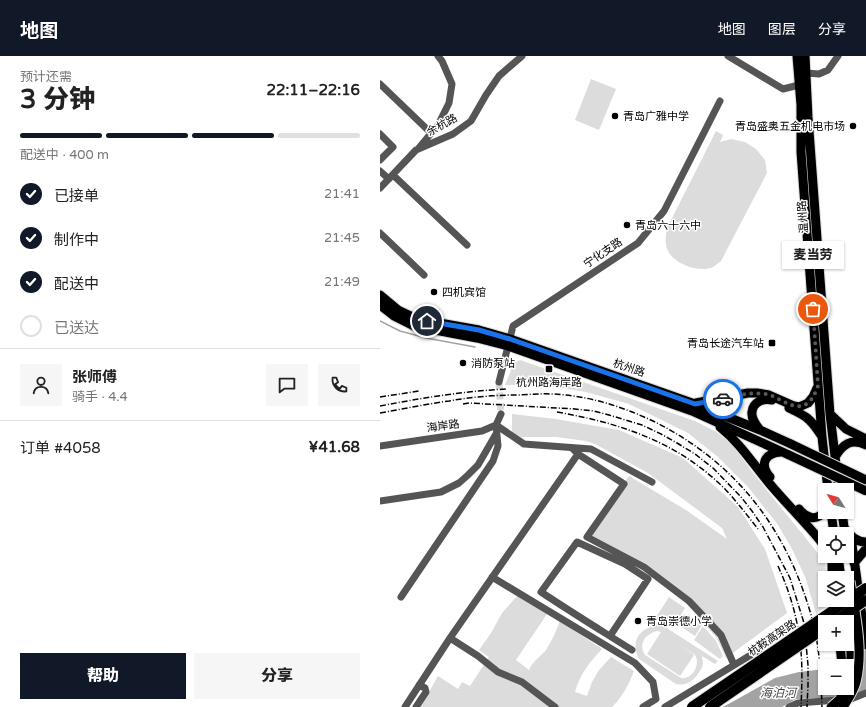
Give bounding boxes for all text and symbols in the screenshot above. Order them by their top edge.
text: 地图 [20,20,58,42]
text: 地图 [718,21,746,38]
text: 图层 [768,21,796,38]
text: 分享 [818,21,846,38]
text: 预计还需 [20,69,72,85]
text: 22:11–22:16 [267,81,360,99]
text: 3 分钟 [20,84,95,115]
place label: 青岛广雅中学 [623,110,689,123]
street label: 余杭路 [424,111,460,139]
marker: 青岛广雅中学 [610,111,620,121]
place label: 青岛盛奥五金机电市场 [735,120,845,133]
marker: 青岛盛奥五金机电市场 [848,121,858,131]
text: 配送中 · 400 m [20,147,109,163]
icon: check [20,183,42,205]
text: 21:41 [324,186,360,202]
text: 已接单 [54,187,99,205]
street label: 温州路 [795,200,811,234]
place label: 青岛六十六中 [635,219,701,232]
marker: 青岛六十六中 [622,220,632,230]
icon: check [20,227,42,249]
text: 21:45 [324,230,360,246]
text: 制作中 [54,231,99,249]
street label: 宁化支路 [581,235,625,271]
callout: 麦当劳 [782,241,844,269]
text: 麦当劳 [793,247,833,263]
icon: check [20,271,42,293]
text: 21:49 [324,274,360,290]
text: 配送中 [54,275,99,293]
place label: 四机宾馆 [442,286,486,299]
marker: 四机宾馆 [429,287,439,297]
pin [796,292,830,326]
icon: bag [802,298,824,320]
pin [410,304,444,338]
icon: home [416,310,438,332]
text: 已送达 [54,319,99,337]
place label: 青岛长途汽车站 [687,337,764,350]
marker: 青岛长途汽车站 [767,338,777,348]
street label: 杭州路 [611,356,647,380]
place label: 消防泵站 [471,357,515,370]
marker: 消防泵站 [458,358,468,368]
button: person [20,364,62,406]
button: chat [266,364,308,406]
button: phone [318,364,360,406]
marker: 杭州路海岸路 [544,364,554,374]
text: 张师傅 [72,368,117,386]
place label: 杭州路海岸路 [516,376,582,389]
courier [703,379,743,419]
icon: car [712,388,734,410]
text: 骑手 · 4.4 [72,389,128,405]
street label: 海岸路 [426,417,460,435]
text: ¥41.68 [309,438,360,456]
text: 订单 #4058 [20,439,101,457]
north arrow [818,483,854,519]
map controls [818,483,854,695]
button: locate [818,527,854,563]
button: layers [818,571,854,607]
place label: 青岛崇德小学 [646,615,712,628]
button: + [818,615,854,651]
marker: 青岛崇德小学 [633,616,643,626]
street label: 杭鞍高架路 [746,617,798,659]
button: 帮助 [20,653,186,699]
button: 分享 [194,653,360,699]
button: − [818,659,854,695]
water label: 海泊河 [760,686,798,700]

